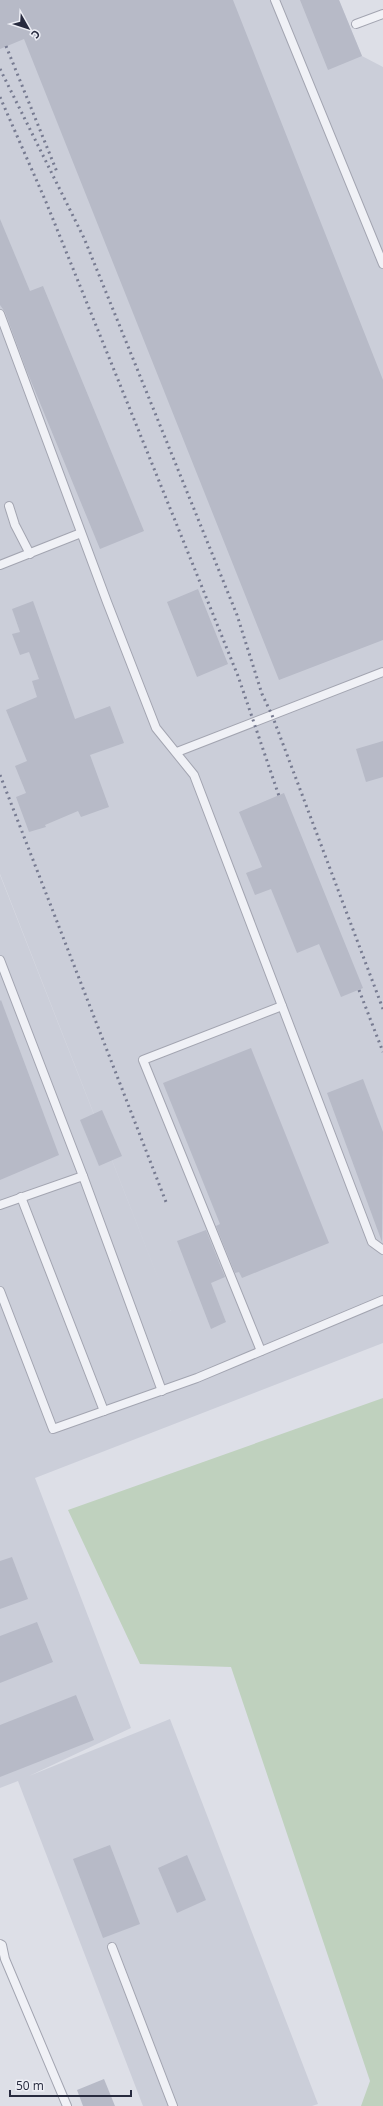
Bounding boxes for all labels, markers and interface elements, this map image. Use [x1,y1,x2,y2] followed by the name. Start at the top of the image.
[8,8,48,48] north arrow
[28,27,44,42] text: С
[10,2072,131,2098] scale bar
[16,2077,44,2094] text: 50 m

